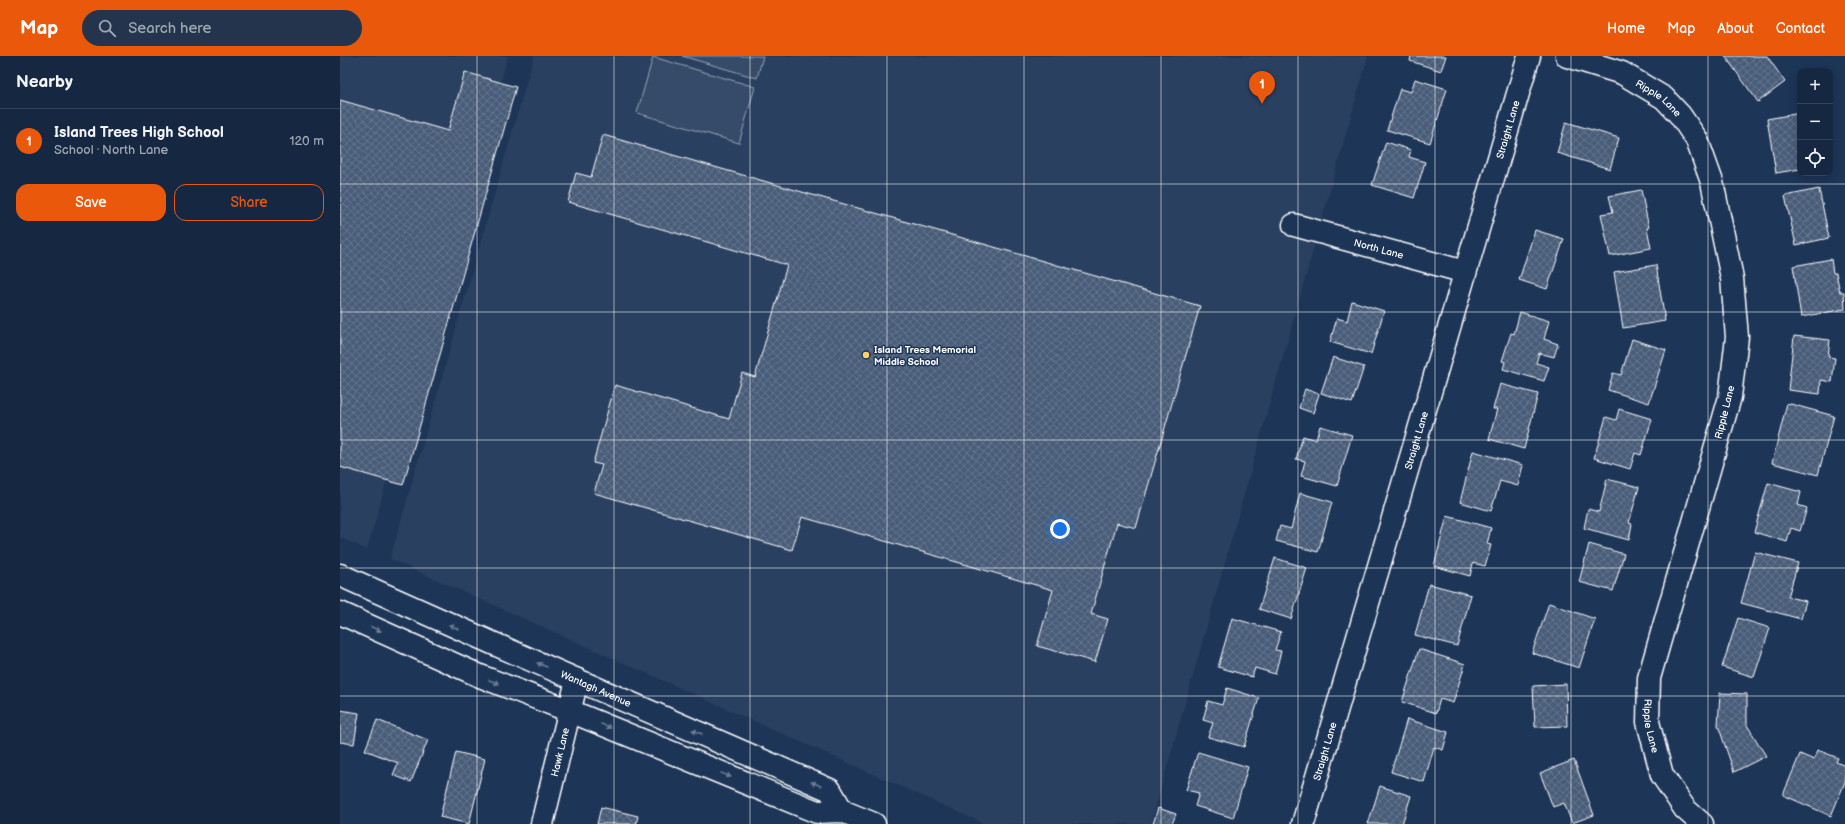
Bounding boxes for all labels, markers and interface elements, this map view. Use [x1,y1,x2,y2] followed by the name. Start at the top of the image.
[82,10,362,46] search box
[20,17,58,40] text: Map
[96,17,118,39] icon: search
[128,19,211,38] text: Search here
[1607,20,1645,37] text: Home
[1667,20,1695,37] text: Map
[1717,20,1754,37] text: About
[1776,20,1825,37] text: Contact
[1797,68,1833,176] map controls
[1797,68,1833,104] button: +
[1249,71,1275,104] pin: 1
[16,72,73,92] text: Nearby
[1633,77,1683,119] street label: Ripple Lane
[1494,99,1523,160] street label: Straight Lane
[1797,104,1833,140] button: −
[54,123,224,142] text: Island Trees High School
[26,133,32,149] text: 1
[289,133,324,149] text: 120 m
[1797,140,1833,176] button: locate
[54,142,168,158] text: School · North Lane
[16,184,166,221] button: Save
[174,184,324,221] button: Share
[1352,237,1405,262] street label: North Lane
[874,344,976,368] place label: Island Trees Memorial Middle School
[861,350,871,360] marker: Island Trees Memorial Middle School
[1713,384,1737,440] street label: Ripple Lane
[1403,410,1431,471] street label: Straight Lane
[1050,519,1070,539] your location
[448,623,460,629] one-way arrow
[370,626,381,632] one-way arrow
[535,661,547,667] one-way arrow
[558,668,633,710] street label: Wantagh Avenue
[489,679,500,685] one-way arrow
[1641,699,1661,754] street label: Ripple Lane
[1311,721,1340,782] street label: Straight Lane
[600,723,612,729] one-way arrow
[549,727,572,778] street label: Hawk Lane
[692,729,703,735] one-way arrow
[721,772,732,778] one-way arrow
[810,780,822,786] one-way arrow

